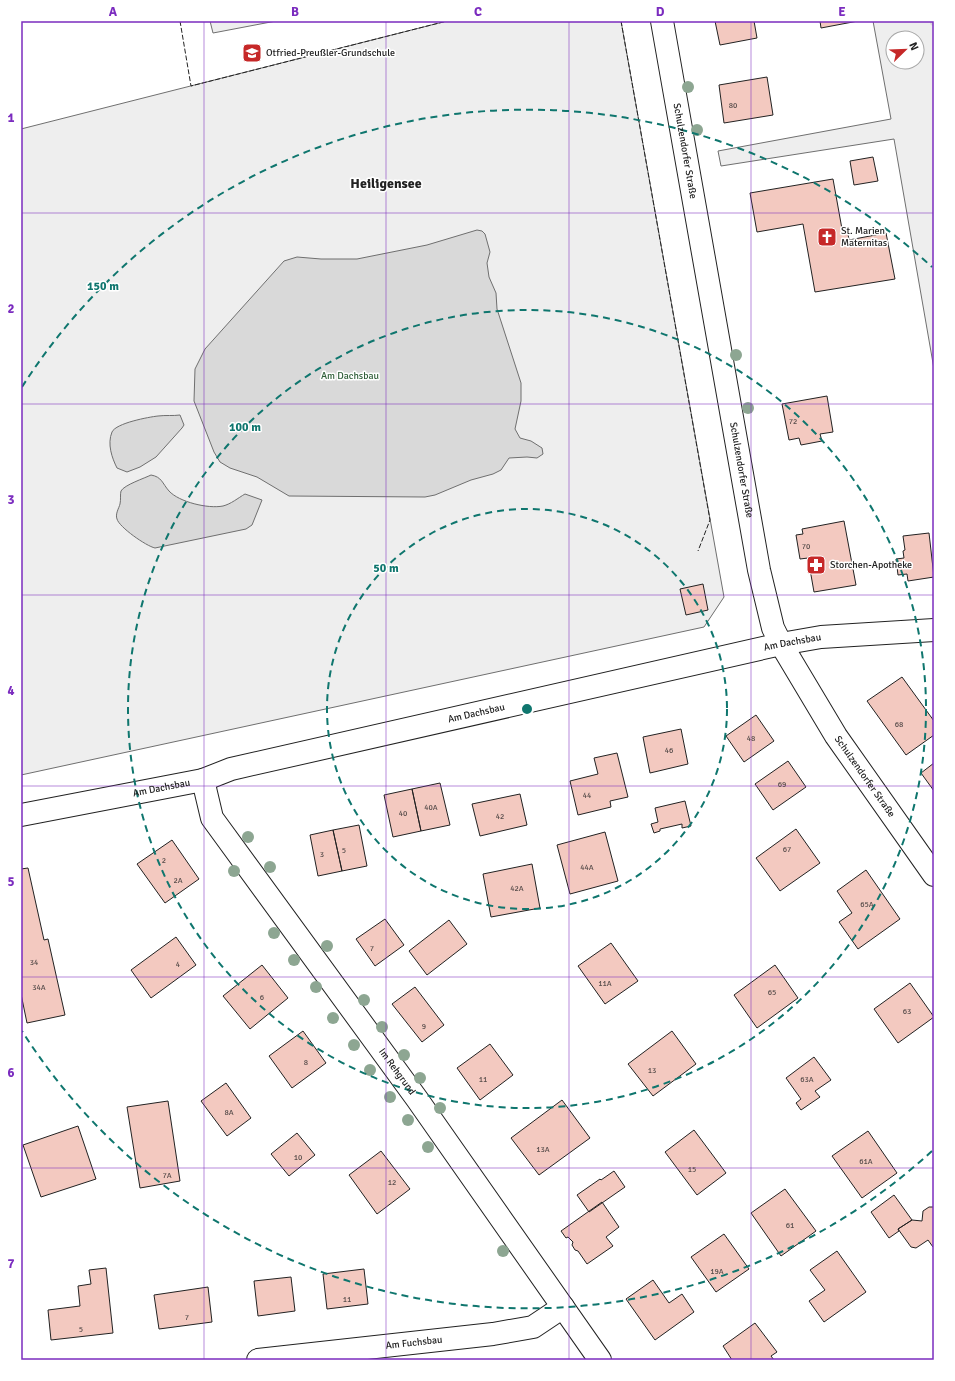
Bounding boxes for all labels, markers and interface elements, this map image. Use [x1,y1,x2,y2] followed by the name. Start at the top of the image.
[109,4,118,20] text: A
[291,4,299,20] text: B
[474,4,482,20] text: C
[656,4,665,20] text: D
[838,4,846,20] text: E
[885,30,925,70] north arrow
[906,40,921,52] text: N
[241,42,263,64] school or university icon: Otfried-Preußler-Grundschule
[266,47,395,59] place label: Otfried-Preußler-Grundschule
[729,100,737,110] house number: 80
[671,102,699,200] street label: Schulzendorfer Straße
[7,110,15,126] text: 1
[350,175,422,192] district label: Heiligensee
[841,225,888,249] place label: St. Marien Maternitas
[816,226,838,248] church icon: St. Marien Maternitas
[87,279,119,294] text: 150 m
[7,301,15,317] text: 2
[321,370,379,382] park label: Am Dachsbau
[789,416,797,426] house number: 72
[229,420,261,435] text: 100 m
[727,421,756,519] street label: Schulzendorfer Straße
[7,492,15,508] text: 3
[802,541,810,551] house number: 70
[805,554,827,576] pharmacy icon: Storchen-Apotheke
[830,559,912,571] place label: Storchen-Apotheke
[373,561,399,576] text: 50 m
[763,631,822,654] street label: Am Dachsbau
[7,683,15,699] text: 4
[447,701,506,726] street label: Am Dachsbau
[520,702,534,716] centre of rings
[895,719,903,729] house number: 68
[747,733,755,743] house number: 48
[832,734,897,820] street label: Schulzendorfer Straße
[665,745,673,755] house number: 46
[132,777,191,799] street label: Am Dachsbau
[778,779,786,789] house number: 69
[583,790,592,800] house number: 44
[424,802,438,812] house number: 40A
[399,808,407,818] house number: 40
[496,811,504,821] house number: 42
[783,844,791,854] house number: 67
[342,845,346,855] house number: 5
[320,849,324,859] house number: 3
[162,855,166,865] house number: 2
[580,862,594,872] house number: 44A
[7,874,15,890] text: 5
[173,875,183,885] house number: 2A
[510,883,524,893] house number: 42A
[860,899,874,909] house number: 65A
[370,943,374,953] house number: 7
[30,957,39,967] house number: 34
[176,959,181,969] house number: 4
[598,978,612,988] house number: 11A
[32,982,46,992] house number: 34A
[768,987,776,997] house number: 65
[260,992,264,1002] house number: 6
[903,1006,911,1016] house number: 63
[422,1021,426,1031] house number: 9
[376,1046,418,1097] street label: Im Rehgrund
[304,1057,308,1067] house number: 8
[7,1065,15,1081] text: 6
[648,1065,656,1075] house number: 13
[479,1074,487,1084] house number: 11
[800,1074,814,1084] house number: 63A
[224,1107,234,1117] house number: 8A
[536,1144,550,1154] house number: 13A
[294,1152,302,1162] house number: 10
[859,1156,873,1166] house number: 61A
[688,1164,696,1174] house number: 15
[162,1170,172,1180] house number: 7A
[388,1177,396,1187] house number: 12
[786,1220,794,1230] house number: 61
[7,1256,15,1272] text: 7
[710,1266,724,1276] house number: 19A
[343,1294,351,1304] house number: 11
[185,1312,189,1322] house number: 7
[79,1324,83,1334] house number: 5
[385,1334,443,1352] street label: Am Fuchsbau

